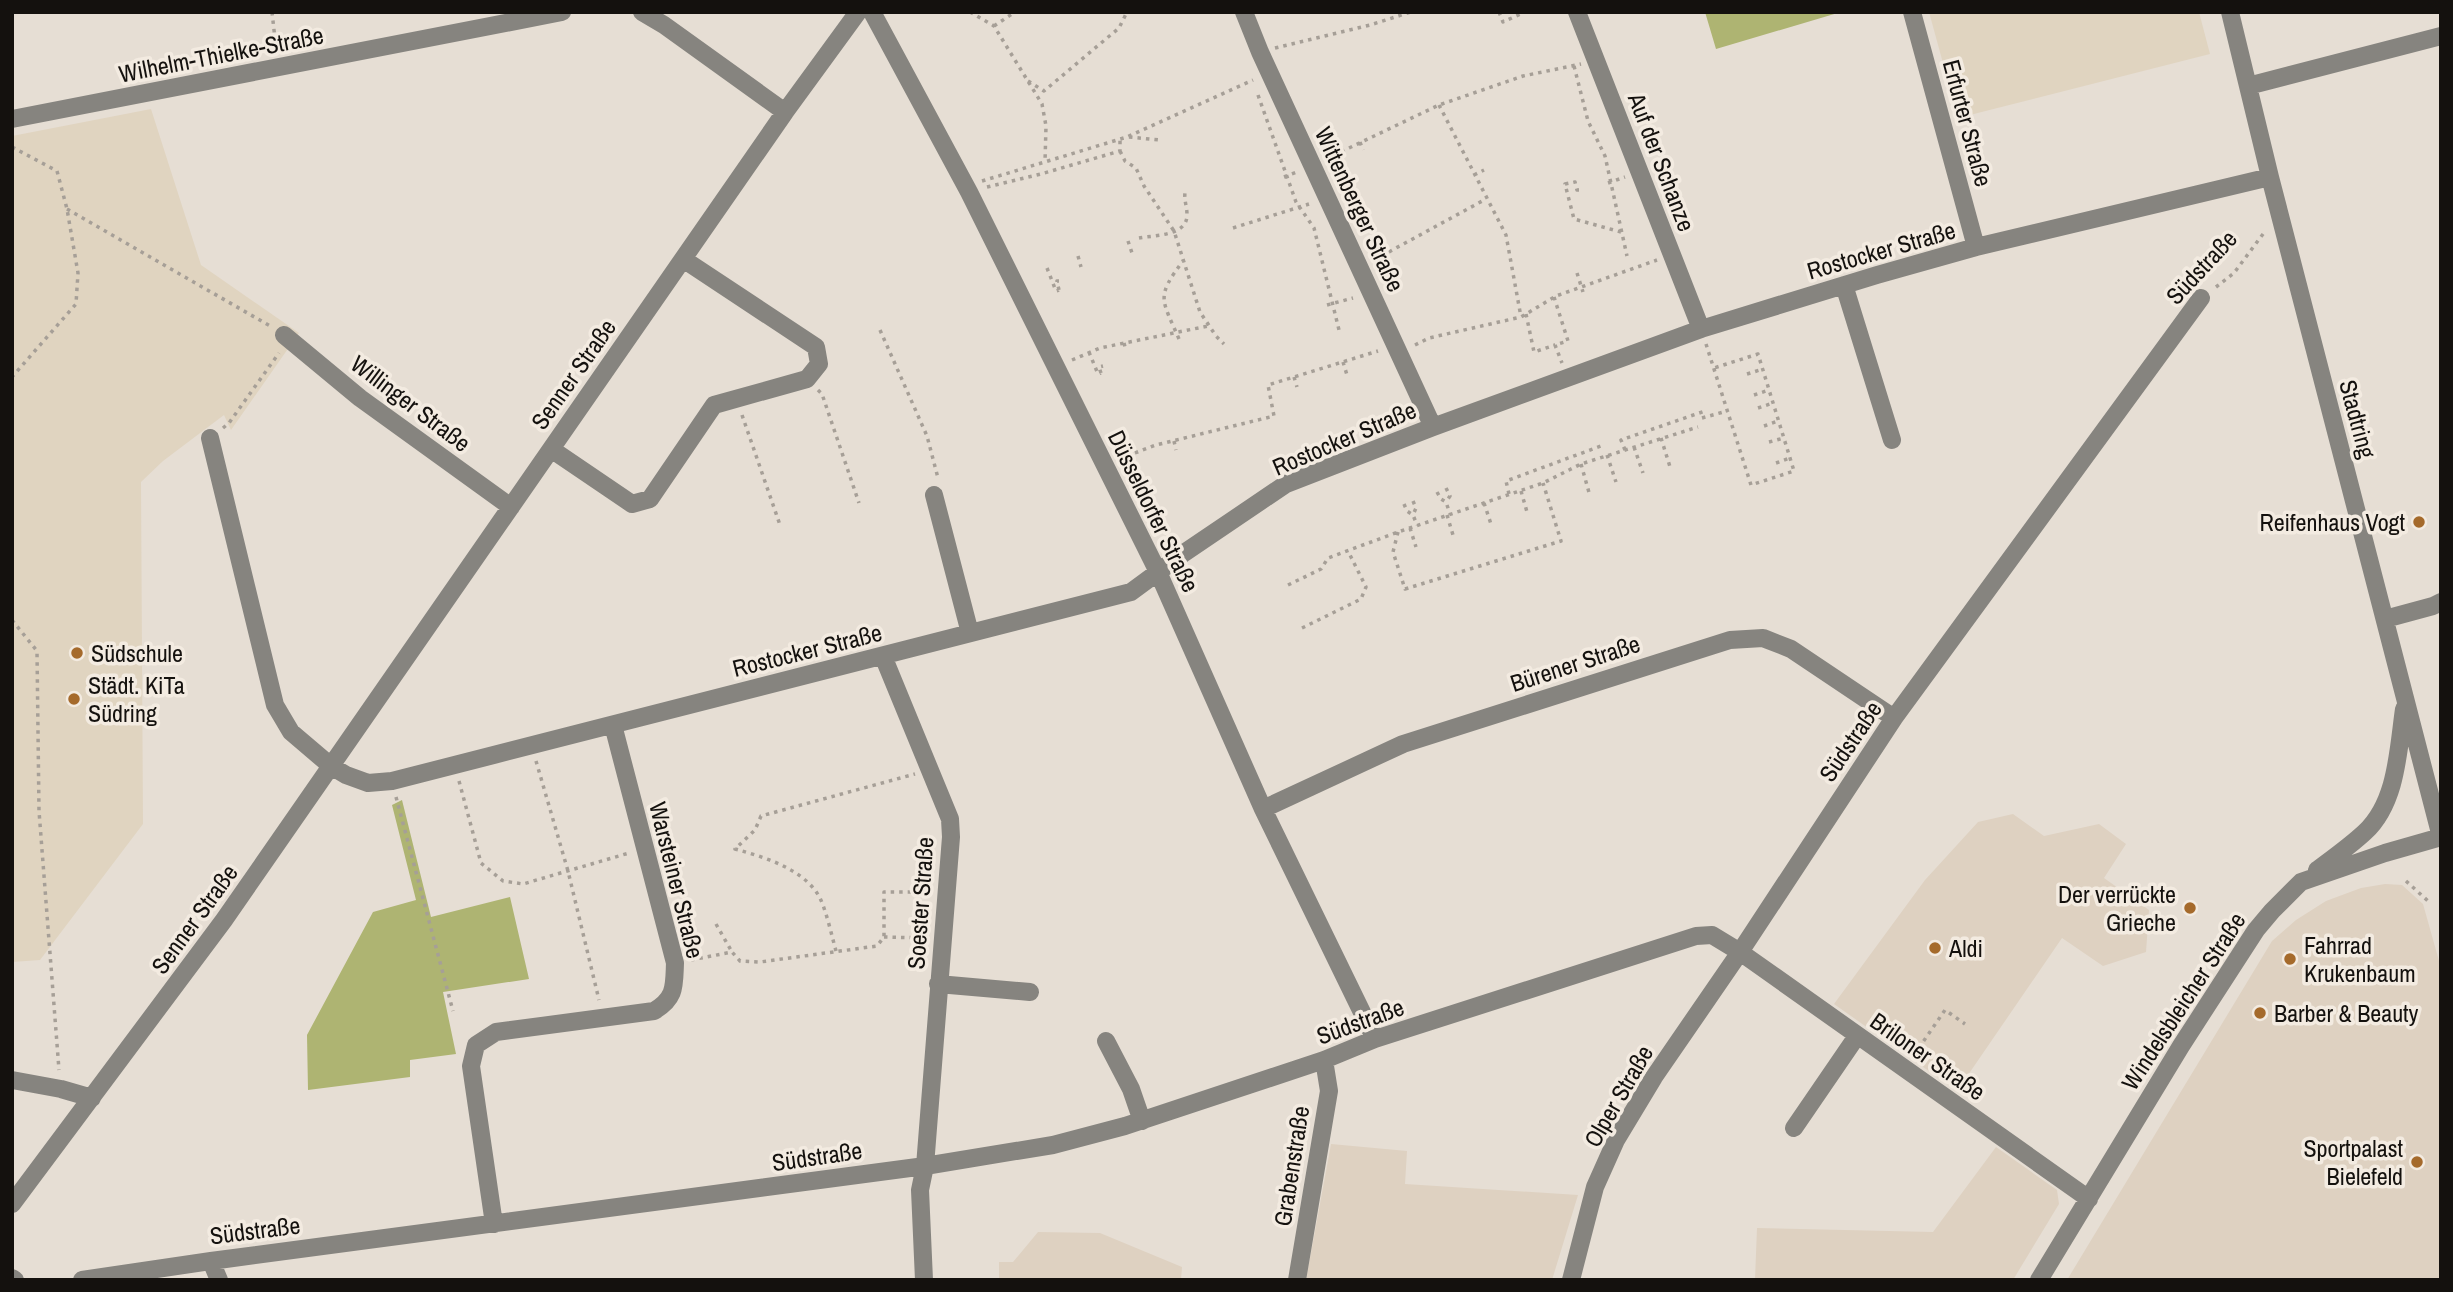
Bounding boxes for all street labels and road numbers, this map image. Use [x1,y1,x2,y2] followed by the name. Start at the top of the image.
[116,18,326,90] street label: Wilhelm-Thielke-Straße
[1936,56,2000,190] street label: Erfurter Straße
[1621,87,1703,236] street label: Auf der Schanze
[1308,121,1412,297] street label: Wittenberger Straße
[1803,214,1959,286] street label: Rostocker Straße
[2158,223,2244,311] street label: Südstraße
[523,312,623,436] street label: Senner Straße
[345,347,477,459] street label: Willinger Straße
[2332,376,2384,462] street label: Stadtring
[1267,393,1421,483] street label: Rostocker Straße
[1101,425,1207,597] street label: Düsseldorfer Straße
[729,616,885,684] street label: Rostocker Straße
[1506,627,1644,699] street label: Bürener Straße
[1811,694,1889,788] street label: Südstraße
[642,798,712,962] street label: Warsteiner Straße
[899,836,941,970] street label: Soester Straße
[143,858,245,980] street label: Senner Straße
[2114,906,2252,1096] street label: Windelsbleicher Straße
[1312,990,1408,1052] street label: Südstraße
[1864,1005,1992,1107] street label: Briloner Straße
[1576,1039,1660,1153] street label: Olper Straße
[1266,1104,1316,1228] street label: Grabenstraße
[770,1134,864,1178] street label: Südstraße
[208,1209,302,1251] street label: Südstraße

